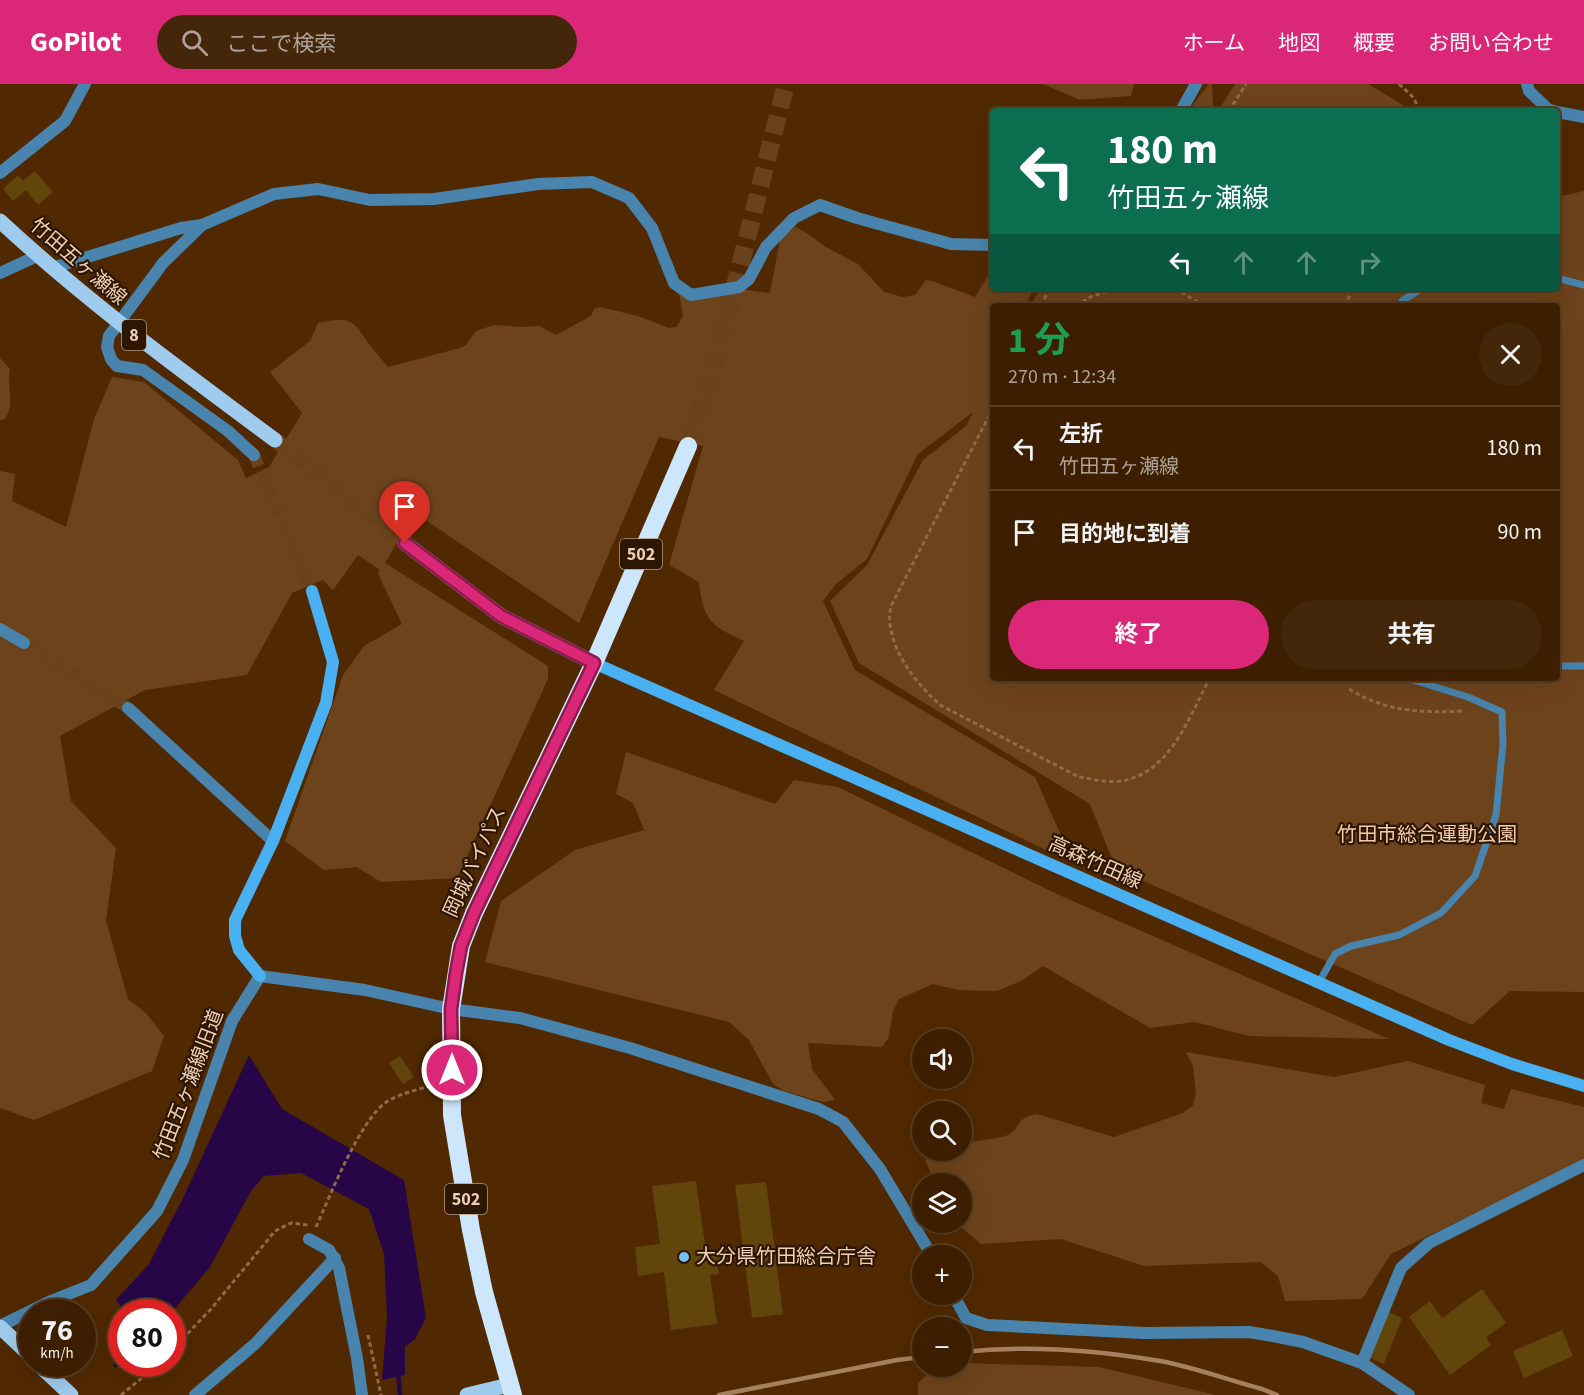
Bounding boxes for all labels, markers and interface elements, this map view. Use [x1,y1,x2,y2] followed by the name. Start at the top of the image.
[157,15,577,69] search box
[30,22,121,62] text: GoPilot
[178,26,211,59] icon: search
[226,28,336,60] text: ここで検索
[1183,28,1245,58] text: ホーム
[1278,28,1320,58] text: 地図
[1353,28,1395,58] text: 概要
[1428,28,1554,58] text: お問い合わせ
[1107,120,1218,180] text: 180 m
[1008,132,1086,210] icon: left
[1107,179,1269,218] text: 竹田五ヶ瀬線
[24,212,132,312] street label: 竹田五ヶ瀬線
[1164,246,1197,279] icon: left
[1227,246,1260,279] icon: ahead
[1290,246,1323,279] icon: ahead
[1353,246,1386,279] icon: right
[1008,315,1070,366] text: 1 分
[122,320,146,350] road number: 8
[1479,323,1542,386] button: close
[1008,363,1116,391] text: 270 m · 12:34
[1059,418,1103,450] text: 左折
[1008,432,1041,465] icon: left
[1487,432,1542,464] text: 180 m
[1059,453,1179,481] text: 竹田五ヶ瀬線
[379,481,430,543] pin
[388,490,421,523] icon: arrive
[1008,516,1041,549] icon: arrive
[1497,516,1542,548] text: 90 m
[1059,518,1191,550] text: 目的地に到着
[620,539,662,569] road number: 502
[1008,600,1269,669] button: 終了
[1281,600,1542,669] button: 共有
[437,802,513,922] street label: 岡城バイパス
[1337,821,1517,849] park label: 竹田市総合運動公園
[1044,830,1146,896] street label: 高森竹田線
[147,1005,231,1165] street label: 竹田五ヶ瀬線旧道
[912,1029,972,1377] map controls
[912,1029,972,1089] button: sound
[420,1038,484,1102] position arrow
[912,1101,972,1161] button: search
[912,1173,972,1233] button: layers
[445,1184,487,1214] road number: 502
[696,1243,876,1271] place label: 大分県竹田総合庁舎
[912,1245,972,1305] button: +
[677,1250,691,1264] marker: 大分県竹田総合庁舎
[108,1299,186,1377] speed limit sign: 80
[41,1309,73,1352] text: 76
[912,1317,972,1377] button: −
[40,1343,74,1364] text: km/h

